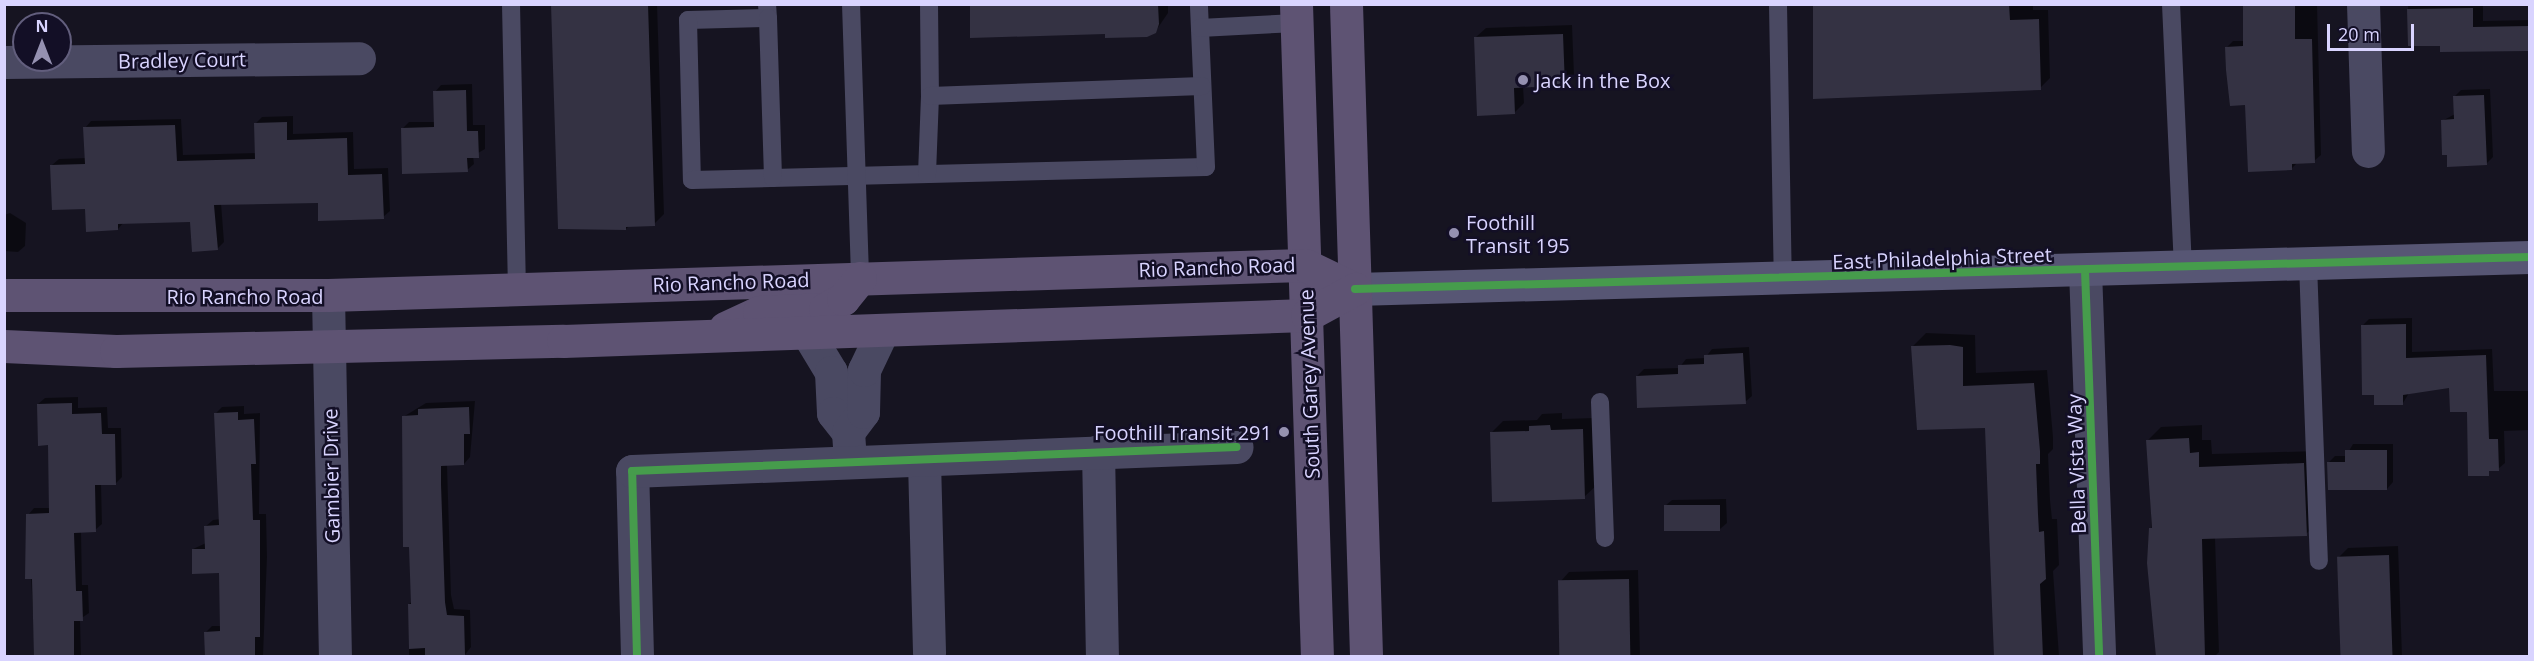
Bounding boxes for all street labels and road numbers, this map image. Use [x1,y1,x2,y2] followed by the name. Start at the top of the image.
[118,47,246,73] street label: Bradley Court
[1832,242,2052,274] street label: East Philadelphia Street
[1138,252,1296,282] street label: Rio Rancho Road
[652,267,810,297] street label: Rio Rancho Road
[166,284,324,308] street label: Rio Rancho Road
[1294,289,1324,479] street label: South Garey Avenue
[2062,394,2090,534] street label: Bella Vista Way
[318,408,344,544] street label: Gambier Drive

